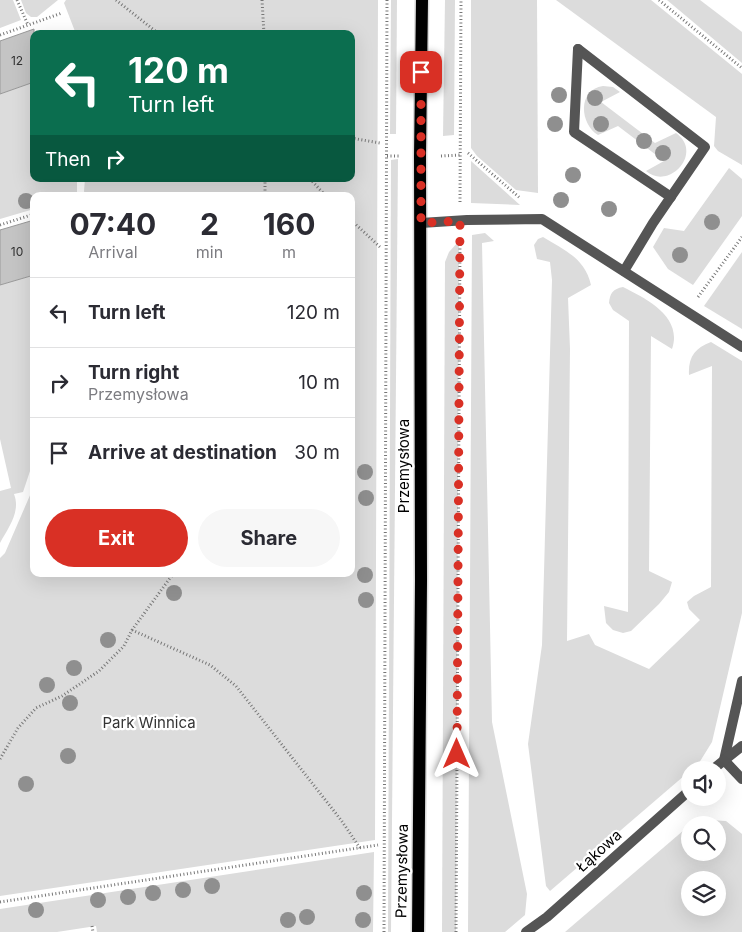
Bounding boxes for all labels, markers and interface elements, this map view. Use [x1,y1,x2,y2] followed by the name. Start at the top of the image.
[128,49,229,91] text: 120 m
[45,50,110,115] icon: left
[400,51,442,93] pin
[11,53,23,68] house number: 12
[407,58,435,86] icon: arrive
[128,91,214,117] text: Turn left
[101,145,129,173] icon: right
[45,148,91,171] text: Then
[70,206,156,242] text: 07:40
[200,206,219,242] text: 2
[263,206,315,242] text: 160
[88,242,138,262] text: Arrival
[196,242,223,262] text: min
[282,242,296,262] text: m
[11,244,23,259] house number: 10
[45,299,73,327] icon: left
[88,301,166,324] text: Turn left
[287,301,340,324] text: 120 m
[88,361,179,384] text: Turn right
[45,369,73,397] icon: right
[298,371,340,394] text: 10 m
[88,384,189,404] text: Przemysłowa
[394,419,413,513] street label: Przemysłowa
[45,439,73,467] icon: arrive
[88,441,277,464] text: Arrive at destination
[294,441,340,464] text: 30 m
[45,509,188,567] button: Exit
[198,509,340,567] button: Share
[102,713,196,732] park label: Park Winnica
[430,727,482,779] position arrow
[681,761,726,916] map controls
[681,761,726,806] button: sound
[681,816,726,861] button: search
[391,824,412,918] street label: Przemysłowa
[572,825,625,876] street label: Łąkowa
[681,871,726,916] button: layers

